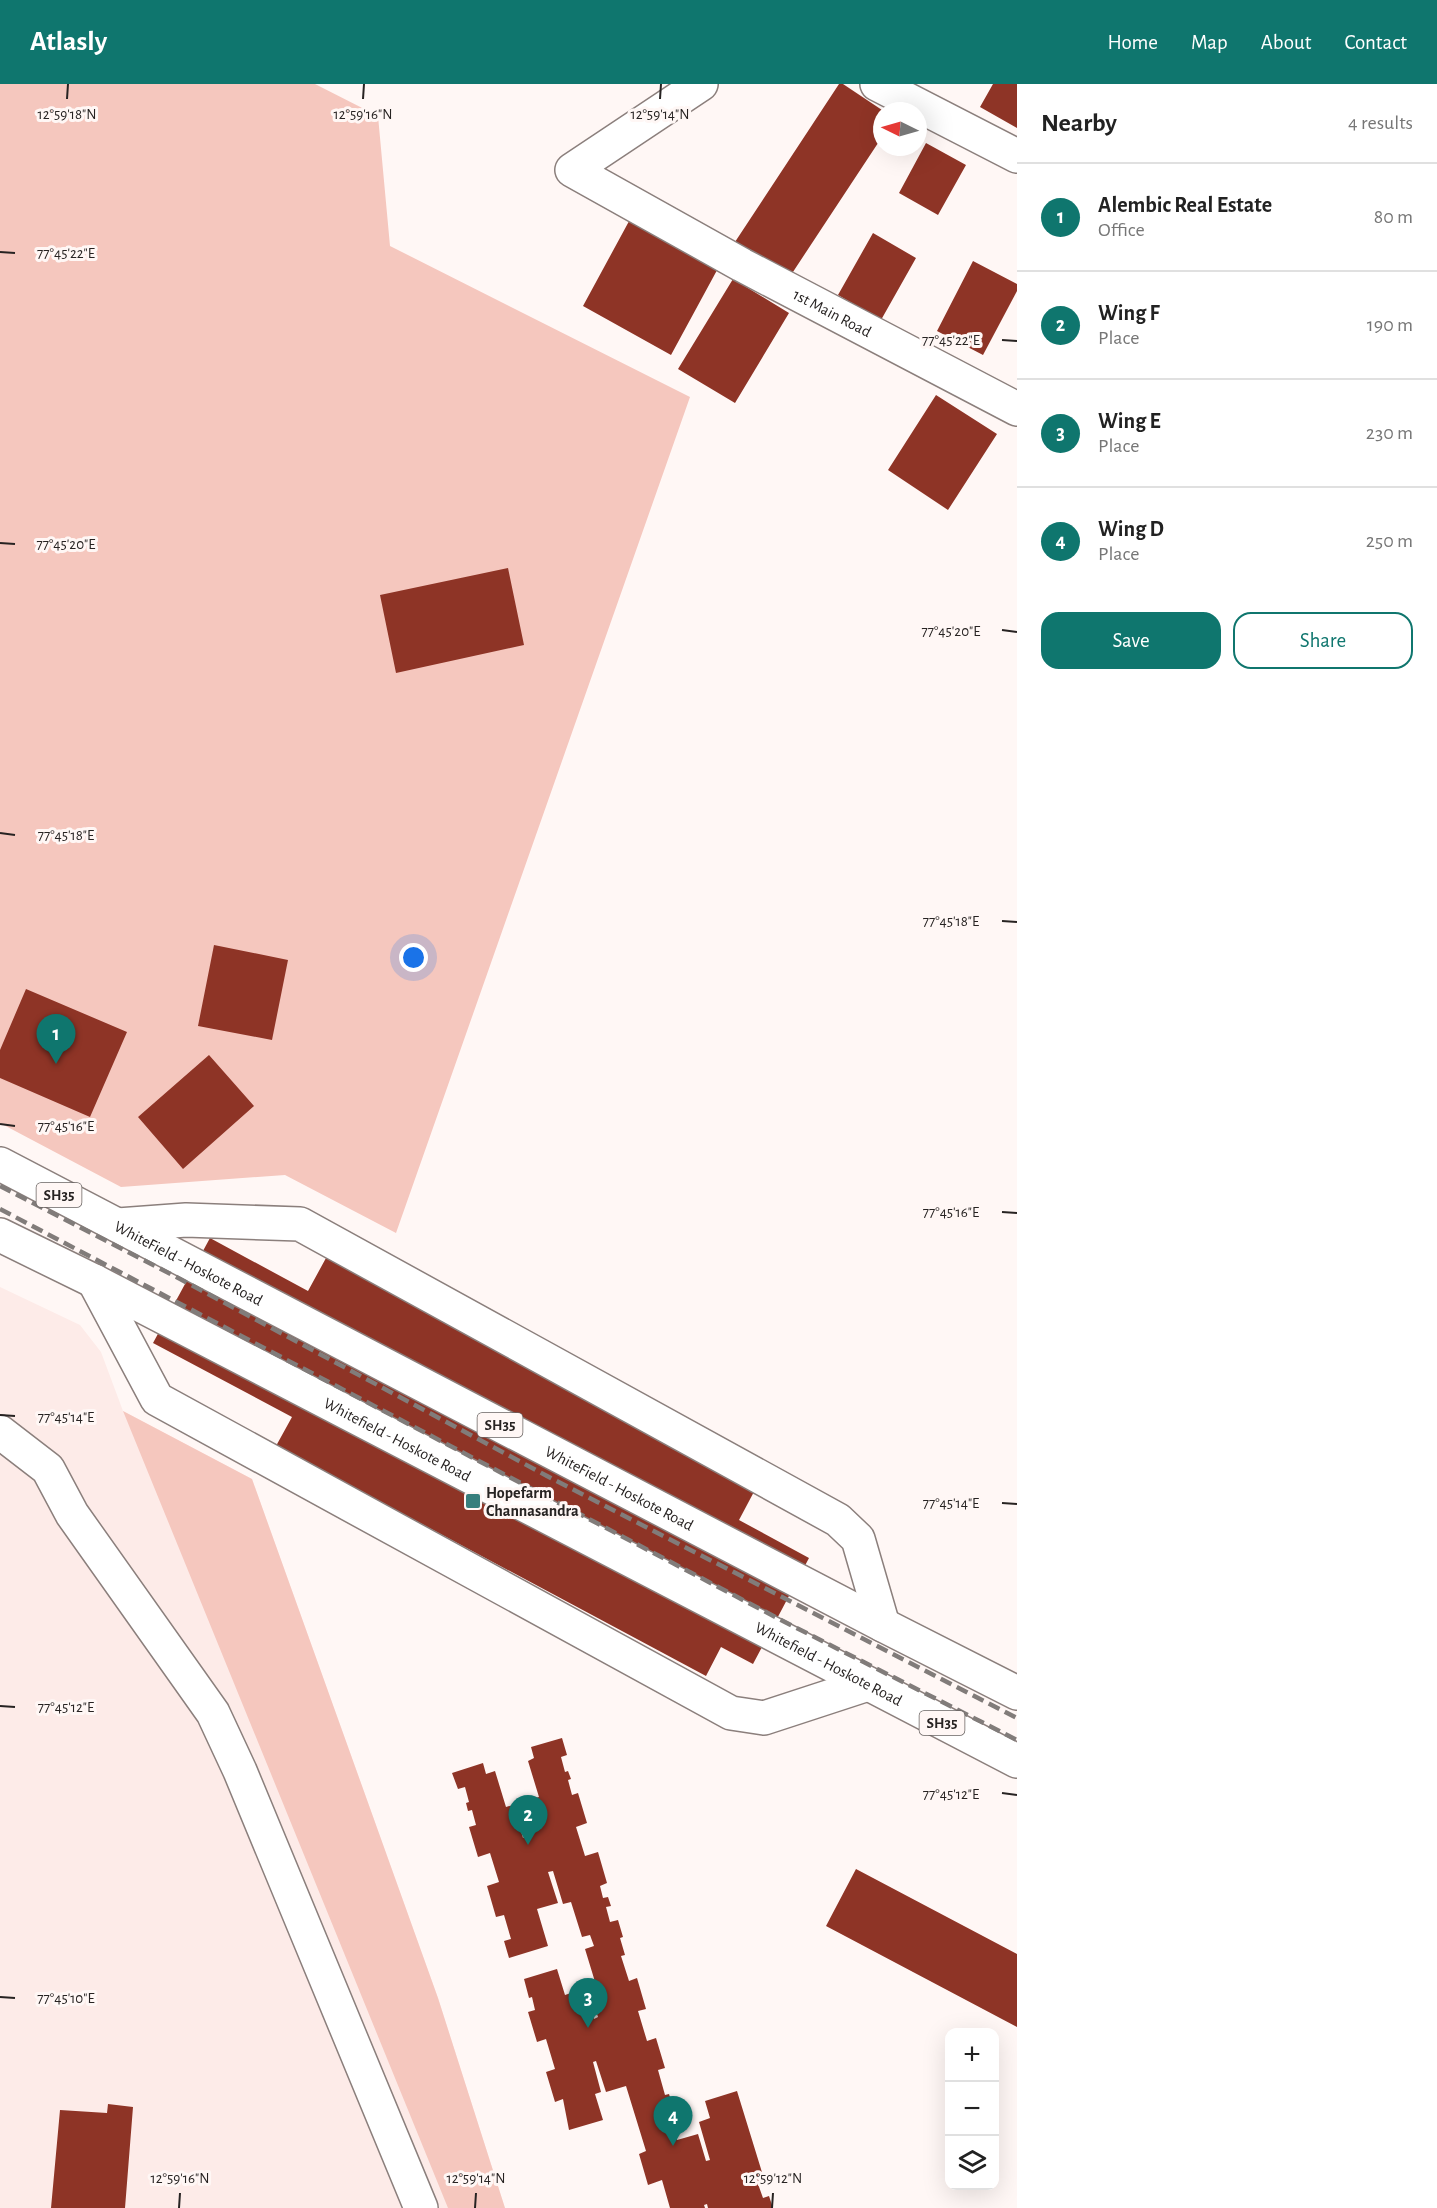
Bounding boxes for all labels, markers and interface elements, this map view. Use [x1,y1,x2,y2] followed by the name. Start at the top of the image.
[30,28,107,56] text: Atlasly
[1107,32,1158,53] text: Home
[1191,32,1228,53] text: Map
[1261,32,1311,53] text: About
[1344,32,1407,53] text: Contact
[873,102,927,156] north arrow
[38,107,96,122] text: 12°59'18"N
[334,107,392,122] text: 12°59'16"N
[630,107,690,122] text: 12°59'14"N
[1041,110,1117,136] text: Nearby
[1348,113,1413,133] text: 4 results
[1098,194,1272,216] text: Alembic Real Estate
[1057,207,1064,227] text: 1
[1374,207,1413,227] text: 80 m
[1098,220,1145,240] text: Office
[37,246,95,261] text: 77°45'22"E
[790,286,874,340] street label: 1st Main Road
[1098,302,1160,324] text: Wing F
[1056,315,1065,335] text: 2
[1367,315,1413,335] text: 190 m
[1098,328,1139,348] text: Place
[922,333,980,348] text: 77°45'22"E
[1098,410,1161,432] text: Wing E
[1056,423,1065,443] text: 3
[1366,423,1413,443] text: 230 m
[1098,436,1139,456] text: Place
[1098,518,1164,540] text: Wing D
[1055,531,1066,551] text: 4
[1366,531,1413,551] text: 250 m
[36,537,96,552] text: 77°45'20"E
[1098,544,1139,564] text: Place
[1041,612,1221,669] button: Save
[1233,612,1413,669] button: Share
[921,624,981,639] text: 77°45'20"E
[38,828,94,843] text: 77°45'18"E
[923,914,979,929] text: 77°45'18"E
[399,943,428,972] your location
[36,1014,76,1064] pin: 1
[38,1119,94,1134] text: 77°45'16"E
[36,1183,82,1207] road number: SH35
[923,1205,979,1220] text: 77°45'16"E
[112,1218,265,1309] street label: WhiteField - Hoskote Road
[321,1395,473,1485] street label: Whitefield - Hoskote Road
[38,1410,94,1425] text: 77°45'14"E
[478,1413,522,1437] road number: SH35
[542,1443,696,1534] street label: WhiteField - Hoskote Road
[486,1485,579,1519] place label: Hopefarm Channasandra
[464,1492,482,1510] marker: Hopefarm Channasandra
[923,1496,979,1511] text: 77°45'14"E
[752,1619,905,1709] street label: Whitefield - Hoskote Road
[38,1700,94,1715] text: 77°45'12"E
[920,1711,964,1735] road number: SH35
[923,1787,979,1802] text: 77°45'12"E
[508,1796,548,1845] pin: 2
[568,1978,608,2028] pin: 3
[37,1991,95,2006] text: 77°45'10"E
[945,2028,999,2190] map controls
[945,2028,999,2082] button: +
[945,2082,999,2136] button: −
[654,2096,692,2146] pin: 4
[945,2136,999,2190] button: layers
[151,2171,209,2186] text: 12°59'16"N
[446,2171,506,2186] text: 12°59'14"N
[744,2171,802,2186] text: 12°59'12"N

